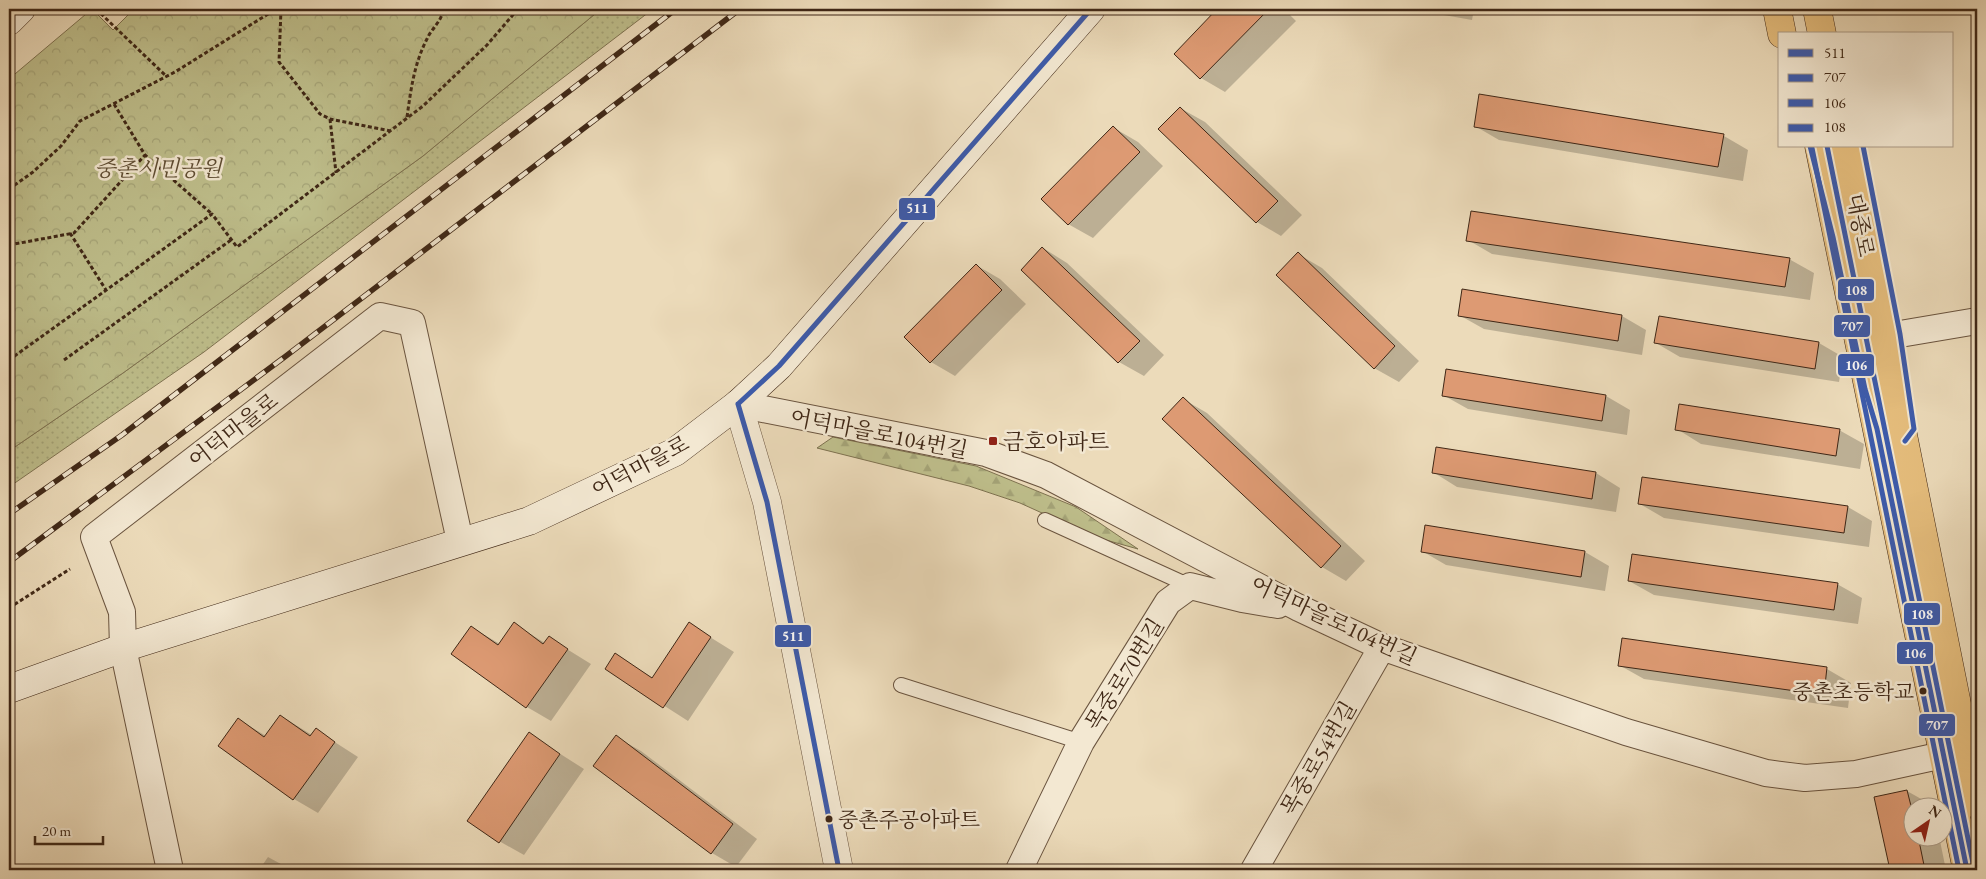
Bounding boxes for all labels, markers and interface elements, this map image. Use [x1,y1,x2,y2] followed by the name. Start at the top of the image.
[1778,32,1954,148] legend
[1824,43,1846,62] text: 511
[1824,67,1846,86] text: 707
[1824,93,1846,112] text: 106
[1824,117,1846,136] text: 108
[94,154,224,183] park label: 중촌시민공원
[1840,191,1881,259] street label: 대종로
[898,197,936,221] line badge: 511
[906,199,928,217] text: 511
[1837,278,1875,302] line badge: 108
[1845,281,1867,299] text: 108
[1833,314,1871,338] line badge: 707
[1841,317,1864,335] text: 707
[1837,353,1875,377] line badge: 106
[1845,356,1868,374] text: 106
[183,386,284,475] street label: 어덕마을로
[788,402,970,465] street label: 어덕마을로104번길
[1003,427,1109,456] place label: 금호아파트
[587,429,694,504] street label: 어덕마을로
[987,435,999,447] marker: 금호아파트
[1246,569,1422,672] street label: 어덕마을로104번길
[1903,602,1941,626] line badge: 108
[1911,605,1933,623] text: 108
[1078,613,1170,736] street label: 목중로70번길
[774,624,812,648] line badge: 511
[782,627,804,645] text: 511
[1896,641,1934,665] line badge: 106
[1904,644,1927,662] text: 106
[1792,678,1914,705] place label: 중촌초등학교
[1918,686,1928,696] marker: 중촌초등학교
[1274,696,1363,821] street label: 목중로54번길
[1918,713,1956,737] line badge: 707
[1926,716,1949,734] text: 707
[1904,796,1954,846] north arrow
[1926,801,1946,822] text: N
[838,806,980,833] place label: 중촌주공아파트
[35,814,102,846] scale bar
[824,814,834,824] marker: 중촌주공아파트
[42,821,71,840] text: 20 m

